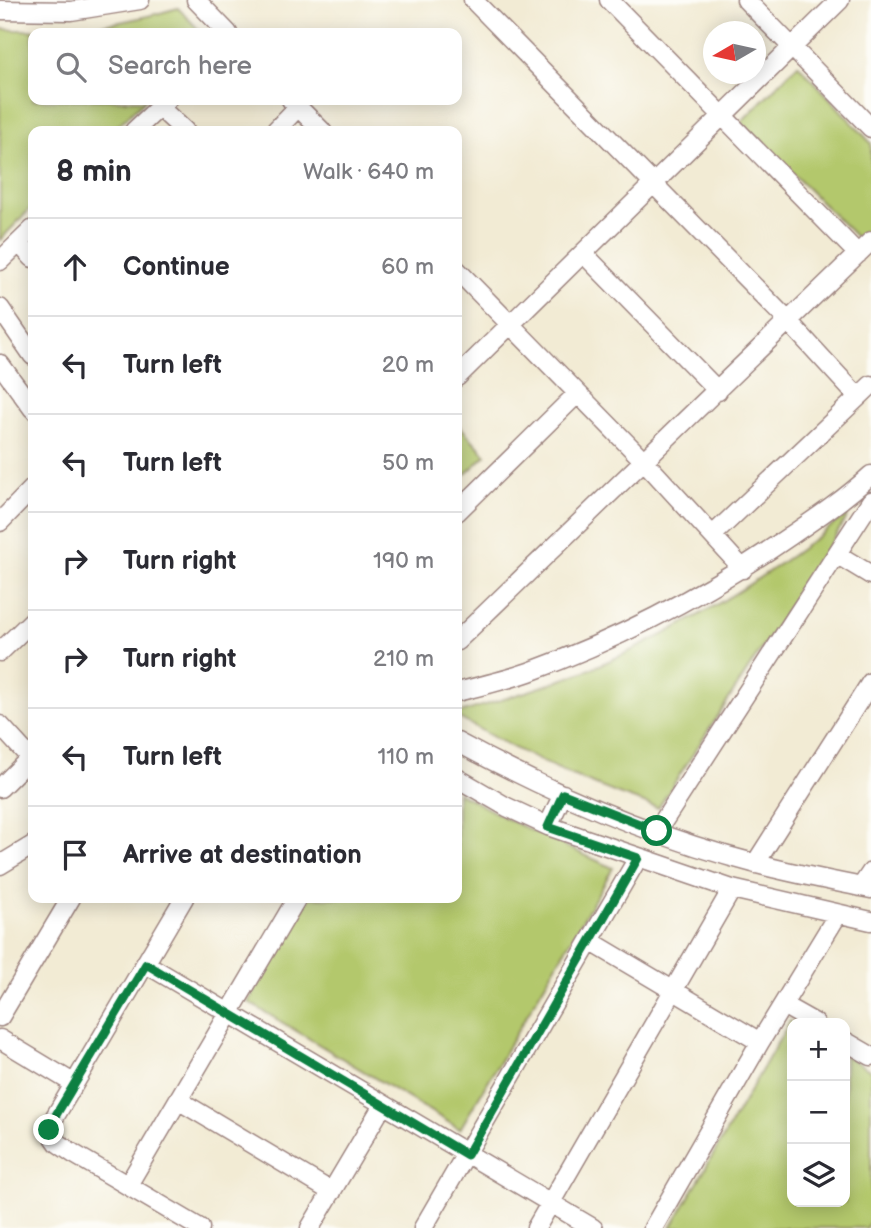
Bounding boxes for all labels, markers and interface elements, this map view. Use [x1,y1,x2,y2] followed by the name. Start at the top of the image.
[703,21,766,84] north arrow
[28,28,462,105] search box
[52,48,90,86] icon: search
[108,51,252,82] text: Search here
[56,154,132,190] text: 8 min
[303,158,434,186] text: Walk · 640 m
[56,248,94,286] icon: ahead
[123,252,230,283] text: Continue
[381,253,434,281] text: 60 m
[56,346,94,384] icon: left
[123,350,222,381] text: Turn left
[382,351,434,379] text: 20 m
[56,444,94,482] icon: left
[123,448,222,479] text: Turn left
[382,449,434,477] text: 50 m
[56,542,94,580] icon: right
[123,546,236,577] text: Turn right
[373,547,434,575] text: 190 m
[56,640,94,678] icon: right
[123,644,236,675] text: Turn right
[373,645,434,673] text: 210 m
[56,738,94,776] icon: left
[123,742,222,773] text: Turn left
[377,743,434,771] text: 110 m
[641,815,672,846] route start
[56,836,94,874] icon: arrive
[123,840,362,871] text: Arrive at destination
[787,1018,850,1207] map controls
[787,1018,850,1081] button: +
[787,1081,850,1144] button: −
[33,1114,64,1145] route end
[787,1144,850,1207] button: layers

